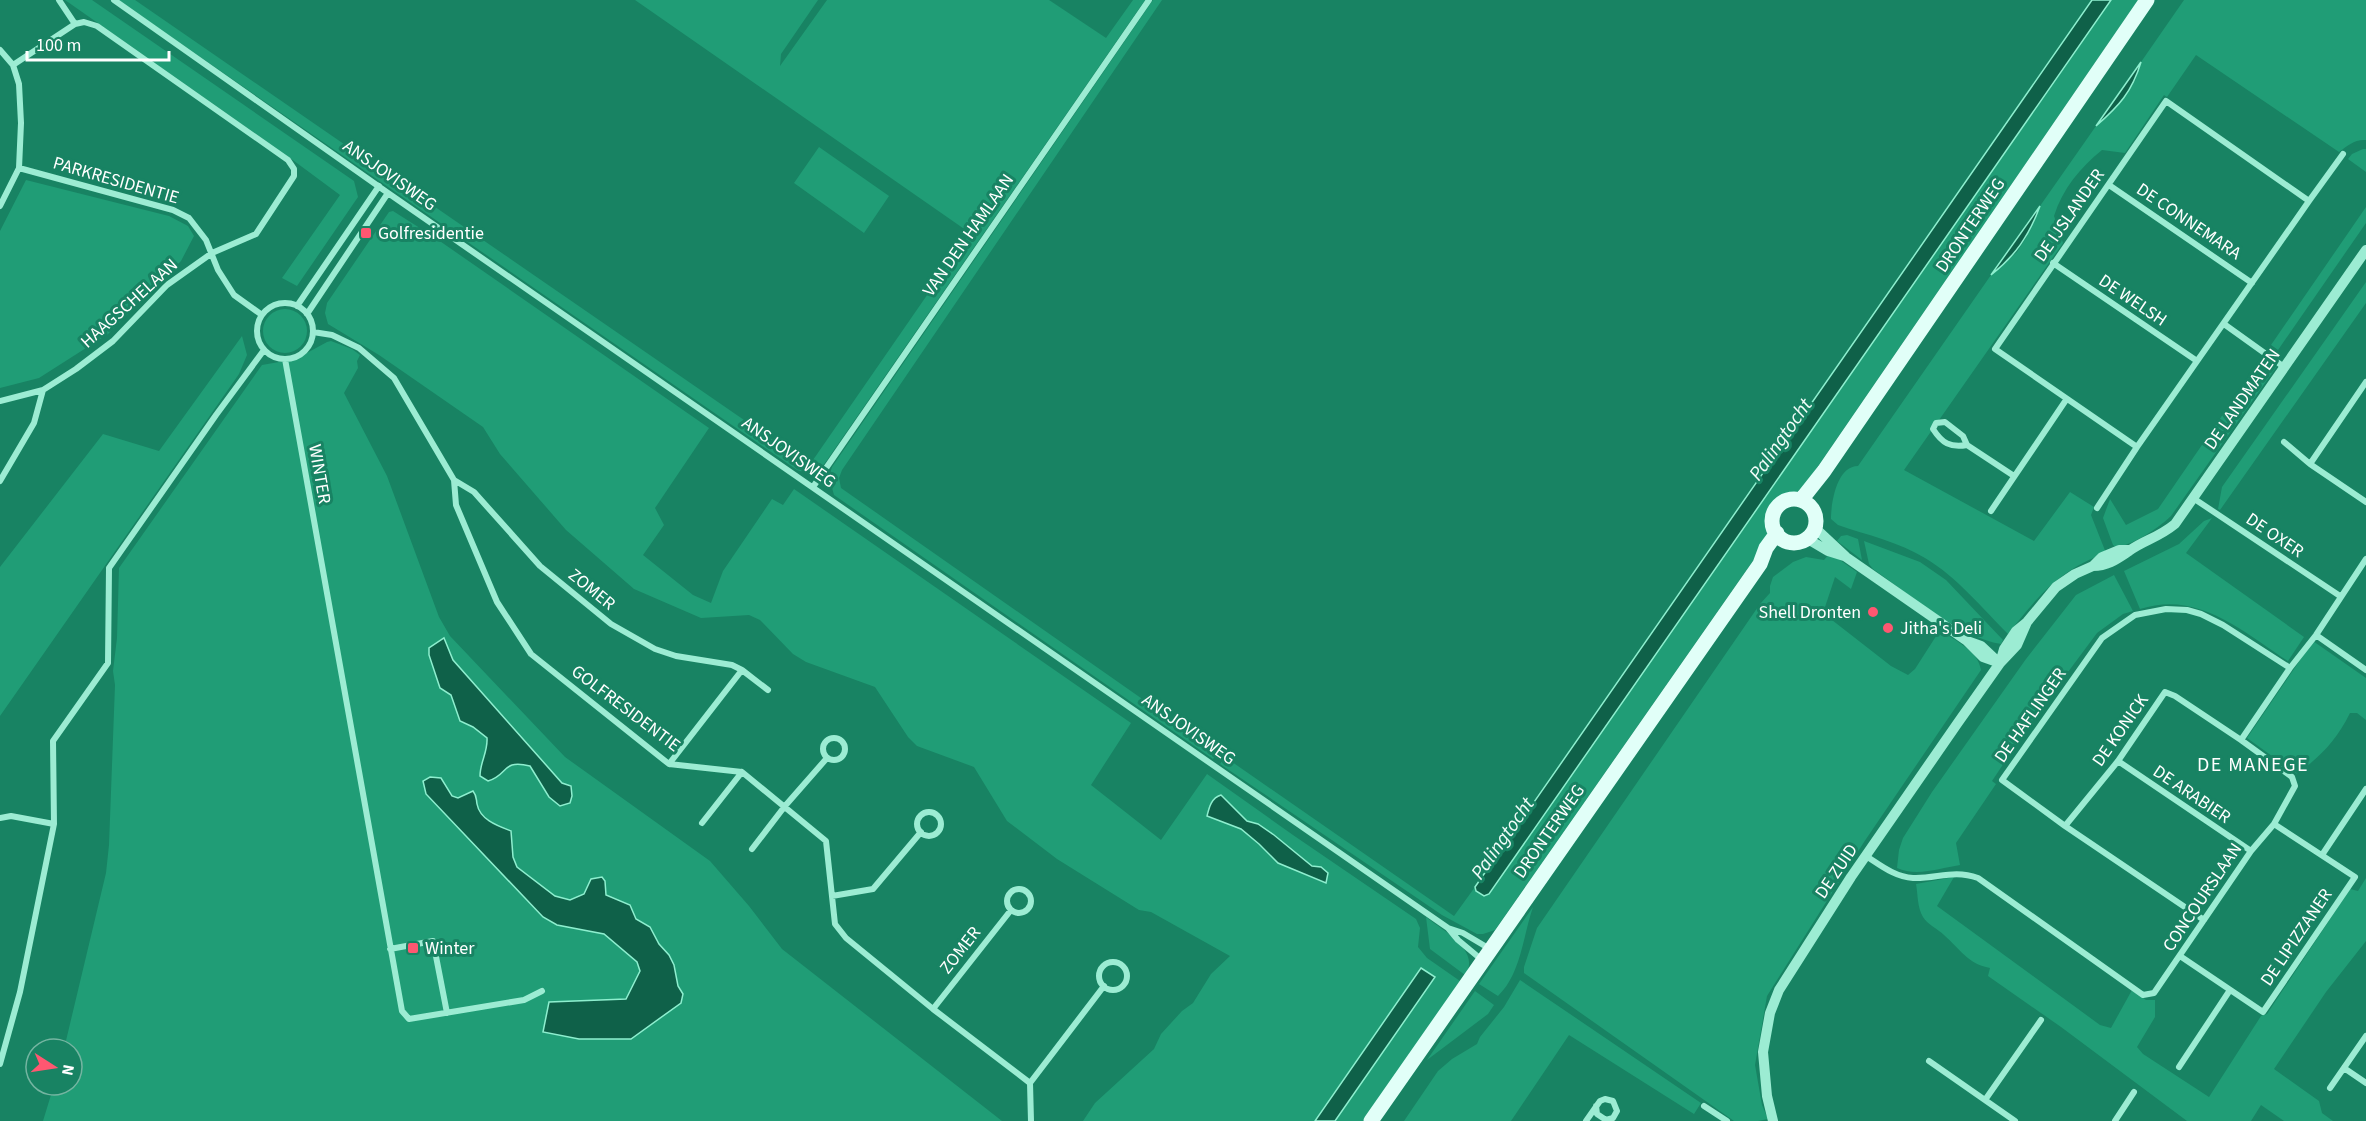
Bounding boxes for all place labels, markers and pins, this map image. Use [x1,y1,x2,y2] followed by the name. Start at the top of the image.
[378,221,484,246] place label: Golfresidentie
[359,226,373,240] marker: Golfresidentie
[1759,600,1861,625] place label: Shell Dronten
[1866,605,1880,619] marker: Shell Dronten
[1900,616,1982,641] place label: Jitha's Deli
[1881,621,1895,635] marker: Jitha's Deli
[425,936,475,961] place label: Winter
[406,941,420,955] marker: Winter

